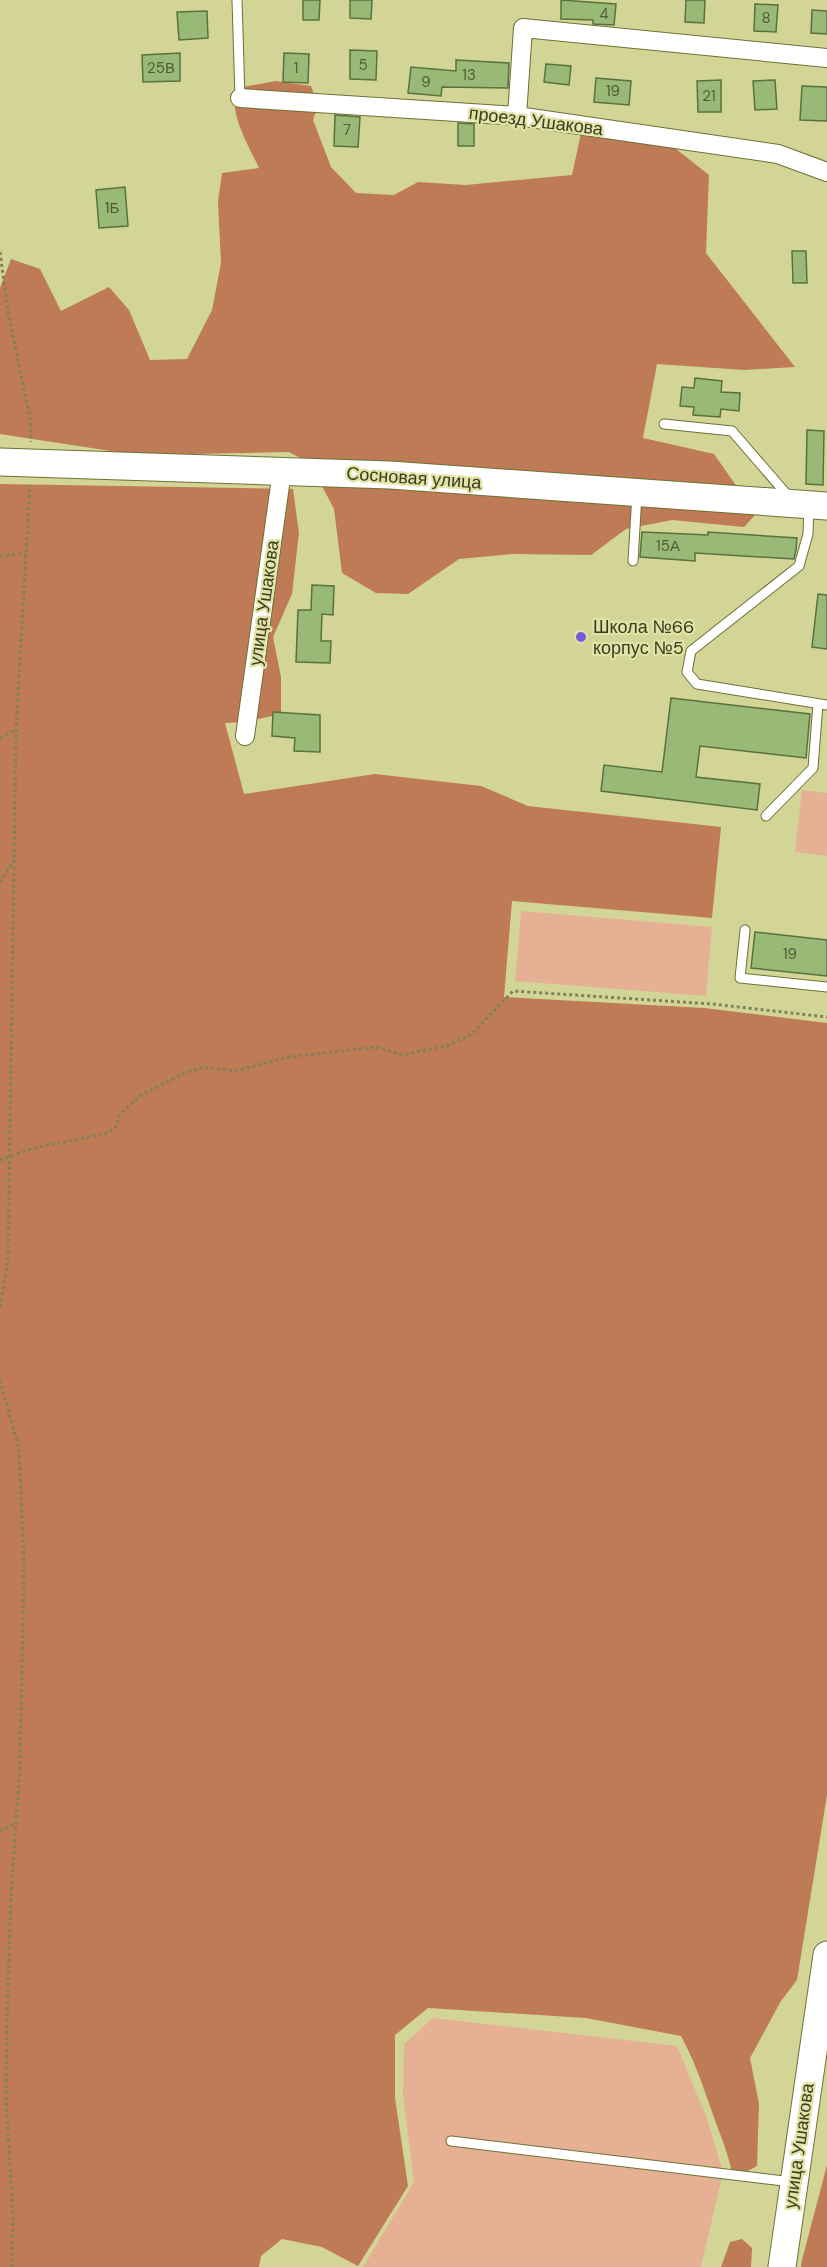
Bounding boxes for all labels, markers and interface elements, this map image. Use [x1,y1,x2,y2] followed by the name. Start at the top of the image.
[599,4,609,24] house number: 4
[761,8,771,28] house number: 8
[358,55,368,75] house number: 5
[147,58,175,78] house number: 25В
[294,58,298,78] house number: 1
[462,65,476,85] house number: 13
[421,72,431,92] house number: 9
[606,81,620,101] house number: 19
[702,86,716,106] house number: 21
[468,101,605,141] street label: проезд Ушакова
[343,120,351,140] house number: 7
[105,198,119,218] house number: 1Б
[346,461,483,495] street label: Сосновая улица
[656,536,680,556] house number: 15А
[243,538,285,667] street label: улица Ушакова
[593,615,694,660] place label: Школа №66 корпус №5
[574,630,588,644] marker: Школа №66 корпус №5
[783,944,797,964] house number: 19
[778,2081,820,2210] street label: улица Ушакова

